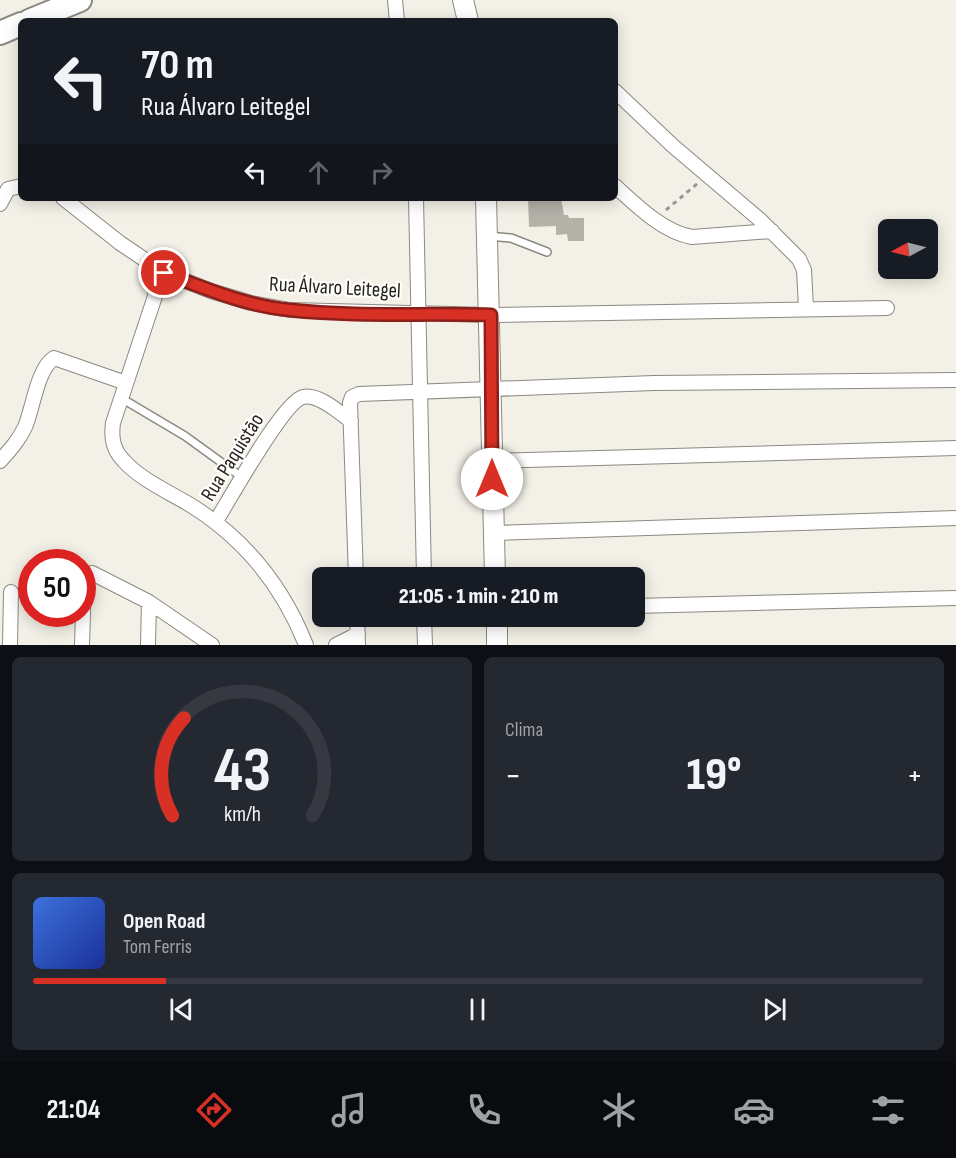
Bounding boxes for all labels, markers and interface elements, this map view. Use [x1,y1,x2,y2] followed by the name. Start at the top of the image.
[141,40,214,91] text: 70 m
[42,42,120,120] icon: left
[141,91,311,123] text: Rua Álvaro Leitegel
[239,156,272,189] icon: left
[302,156,335,189] icon: ahead
[365,156,398,189] icon: right
[878,219,938,279] north arrow
[878,219,938,279] map controls
[138,247,189,298] pin
[147,256,180,289] icon: arrive
[268,272,401,303] street label: Rua Álvaro Leitegel
[196,409,269,506] street label: Rua Paquistão
[460,447,524,511] position arrow
[18,549,96,627] speed limit sign: 50
[399,583,558,610] text: 21:05 · 1 min · 210 m
[505,718,543,742] text: Clima
[213,734,271,809] text: 43
[687,748,741,803] text: 19°
[505,756,521,796] text: −
[907,756,923,796] text: +
[223,802,261,827] text: km/h
[123,908,205,935] text: Open Road
[123,935,192,959] text: Tom Ferris
[165,993,198,1026] icon: previous
[461,993,494,1026] icon: pause
[758,993,791,1026] icon: next
[193,1089,235,1131] icon: directions
[328,1089,370,1131] icon: music
[463,1089,505,1131] icon: phone
[598,1089,640,1131] icon: climate
[733,1089,775,1131] icon: car
[867,1089,909,1131] icon: filters
[46,1094,100,1126] text: 21:04

